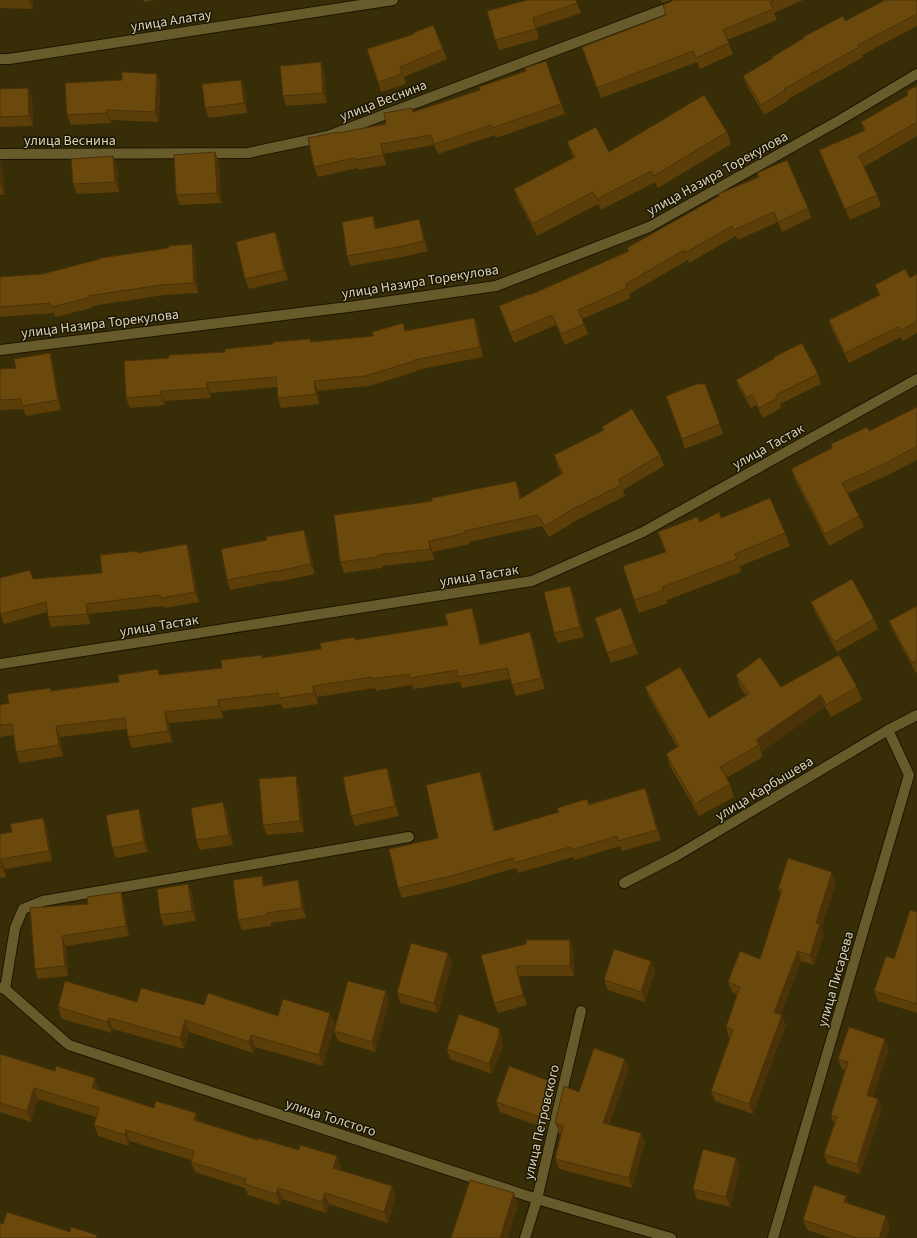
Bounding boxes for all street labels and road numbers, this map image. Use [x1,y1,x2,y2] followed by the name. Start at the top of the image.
[129,5,213,37] street label: улица Алатау
[337,75,430,127] street label: улица Веснина
[643,127,792,221] street label: улица Назира Торекулова
[24,131,116,151] street label: улица Веснина
[340,260,500,304] street label: улица Назира Торекулова
[20,304,180,344] street label: улица Назира Торекулова
[729,419,808,475] street label: улица Тастак
[438,560,520,592] street label: улица Тастак
[118,610,200,642] street label: улица Тастак
[712,752,817,826] street label: улица Карбышева
[813,929,859,1029] street label: улица Писарева
[519,1063,565,1182] street label: улица Петровского
[283,1094,378,1142] street label: улица Толстого

